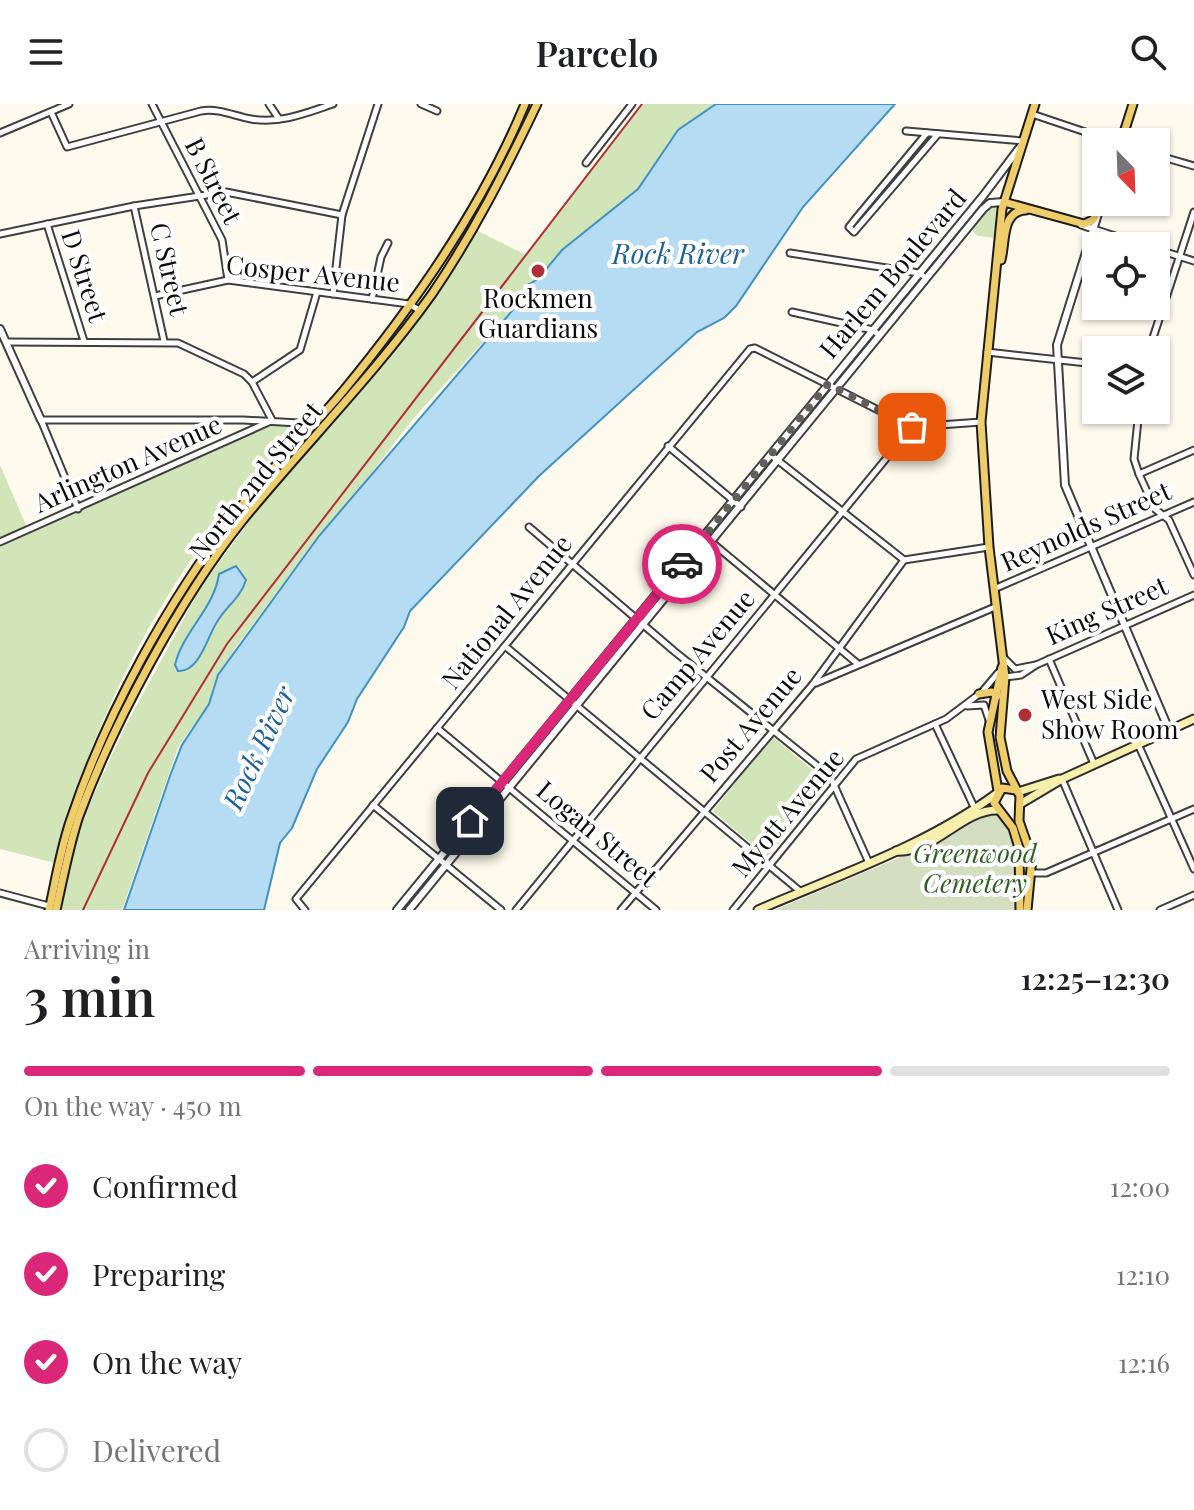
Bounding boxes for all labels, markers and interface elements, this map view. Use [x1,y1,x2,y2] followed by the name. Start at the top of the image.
[536,28,658,76] text: Parcelo
[24,30,68,74] icon: menu
[1126,30,1170,74] icon: search
[1082,128,1170,216] north arrow
[1082,128,1170,424] map controls
[178,131,251,230] street label: B Street
[811,181,973,365] street label: Harlem Boulevard
[143,219,198,319] street label: C Street
[54,225,117,327] street label: D Street
[1082,232,1170,320] button: locate
[611,234,745,271] water label: Rock River
[225,246,402,299] street label: Cosper Avenue
[529,262,547,280] marker: Rockmen Guardians
[478,280,598,345] place label: Rockmen Guardians
[1082,336,1170,424] button: layers
[180,393,330,566] street label: North 2nd Street
[878,393,946,461] pin
[890,405,934,449] icon: bag
[27,406,227,520] street label: Arlington Avenue
[995,472,1177,579] street label: Reynolds Street
[642,524,722,604] courier
[433,527,579,696] street label: National Avenue
[660,542,704,586] icon: car
[1040,567,1174,652] street label: King Street
[632,581,762,727] street label: Camp Avenue
[691,659,809,789] street label: Post Avenue
[213,679,303,816] water label: Rock River
[1040,681,1179,746] place label: West Side Show Room
[1016,706,1034,724] marker: West Side Show Room
[723,740,851,884] street label: Myott Avenue
[530,772,666,894] street label: Logan Street
[436,787,504,855] pin
[448,799,492,843] icon: home
[913,835,1038,900] park label: Greenwood Cemetery
[24,931,150,966] text: Arriving in
[1020,958,1170,998] text: 12:25–12:30
[24,961,155,1030] text: 3 min
[24,1088,242,1123] text: On the way · 450 m
[24,1164,68,1208] icon: check
[92,1166,238,1206] text: Confirmed
[1110,1169,1170,1204] text: 12:00
[24,1252,68,1296] icon: check
[92,1254,225,1294] text: Preparing
[1116,1257,1170,1292] text: 12:10
[24,1340,68,1384] icon: check
[92,1342,242,1382] text: On the way
[1118,1345,1170,1380] text: 12:16
[92,1430,221,1470] text: Delivered

